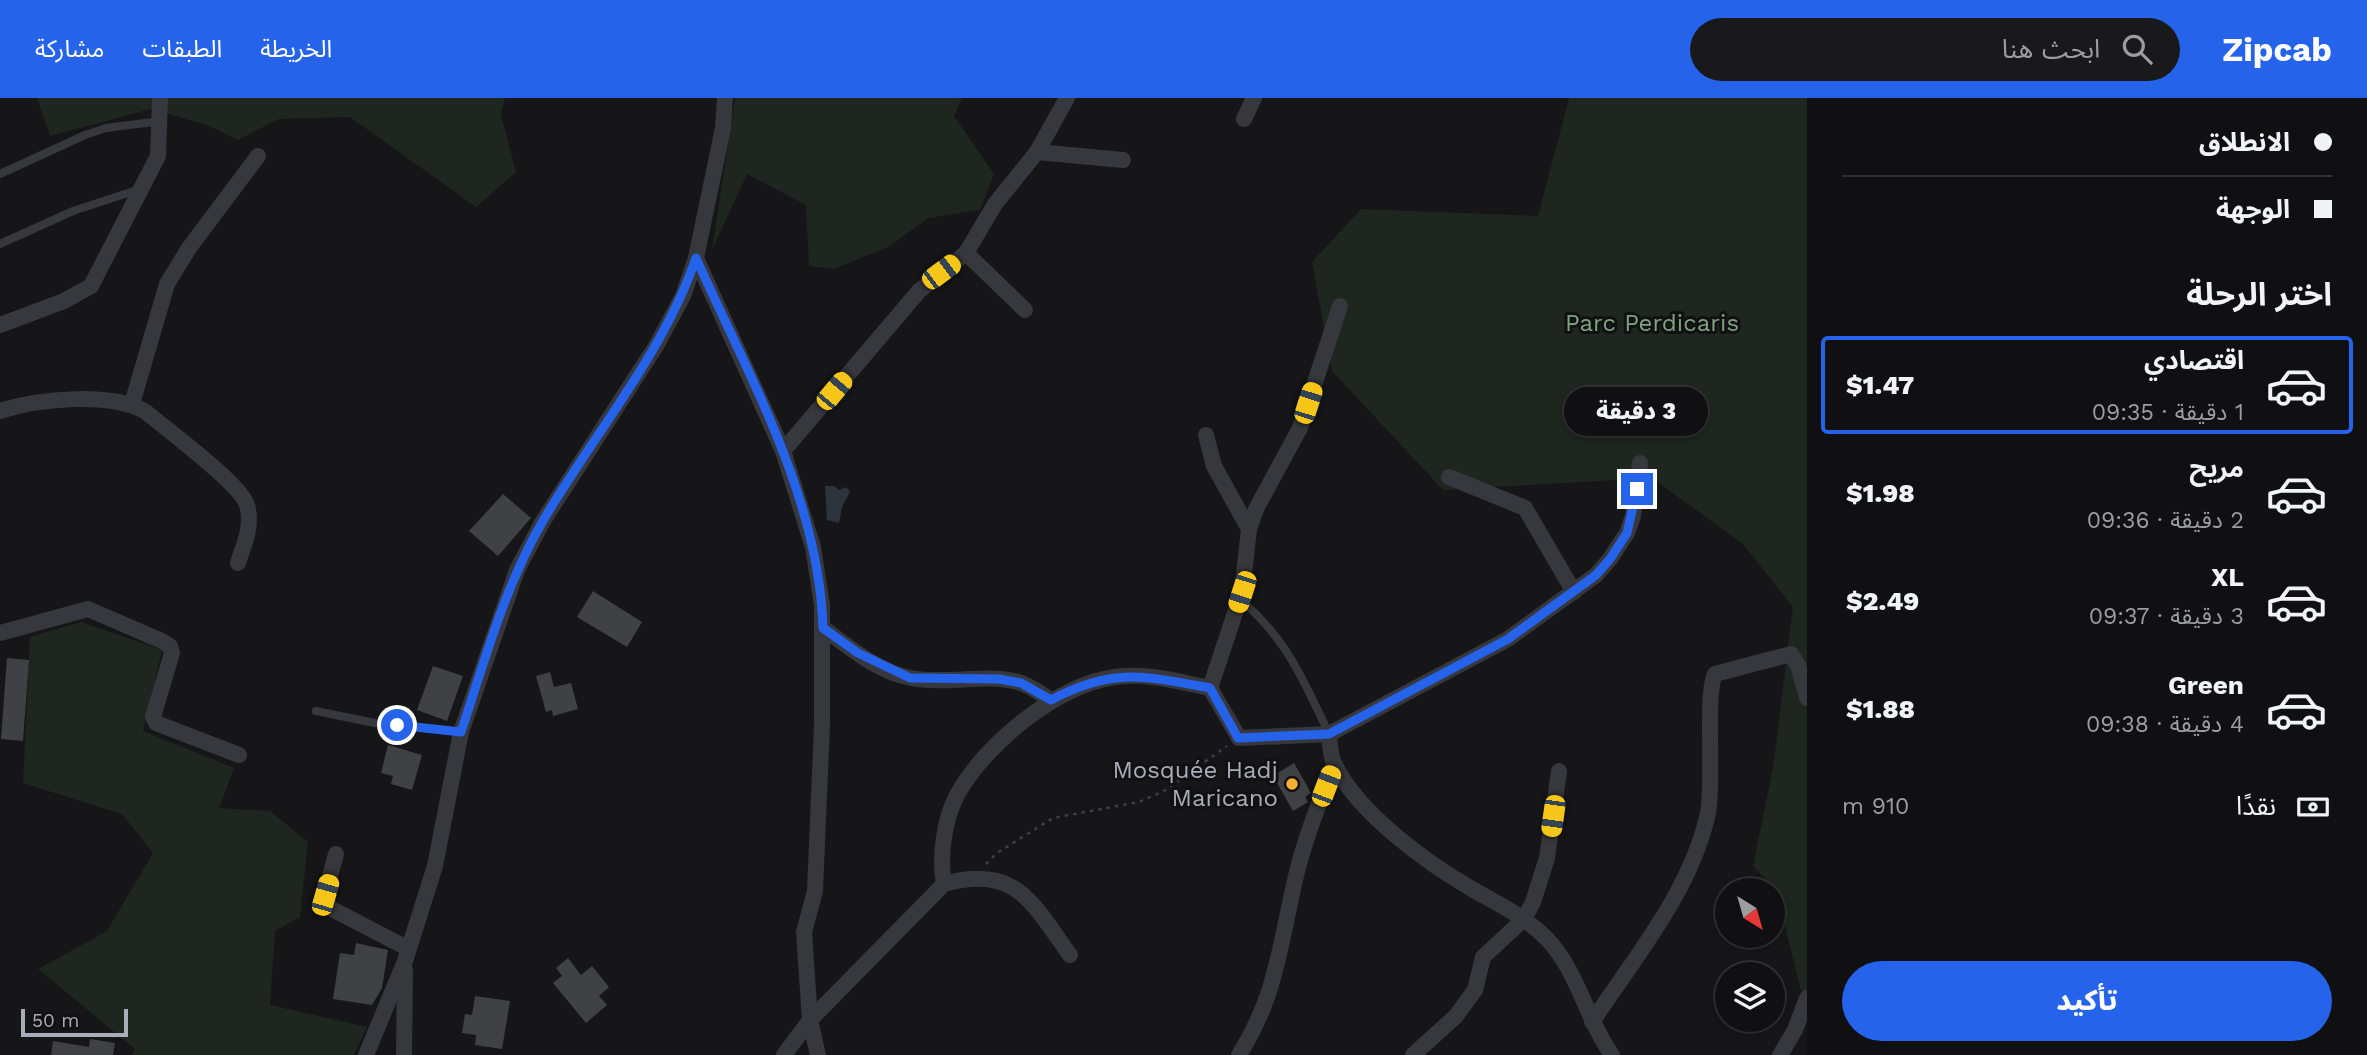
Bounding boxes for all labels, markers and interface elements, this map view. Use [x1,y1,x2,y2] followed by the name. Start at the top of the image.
[1690,18,2180,81] search box
[2118,30,2156,68] icon: search
[2222,30,2332,69] text: Zipcab
[2002,34,2100,64] text: ابحث هنا
[35,35,104,63] text: مشاركة
[142,35,222,63] text: الطبقات
[260,35,332,63] text: الخريطة
[2199,127,2290,157] text: الانطلاق
[2216,194,2290,224] text: الوجهة
[918,251,965,293] car
[2186,275,2332,313] text: اختر الرحلة
[1565,309,1739,337] park label: Parc Perdicaris
[2144,345,2244,375] text: اقتصادي
[2265,354,2328,417] icon: car
[813,368,856,414] car
[1846,370,1914,400] text: $1.47
[1292,380,1325,426] car
[1565,388,1709,436] callout: 3 دقيقة
[1596,398,1676,425] text: 3 دقيقة
[2092,399,2244,426] text: 1 دقيقة · 09:35
[2189,453,2244,483] text: مريح
[2265,462,2328,525] icon: car
[1621,473,1653,505] route end
[1846,478,1915,508] text: $1.98
[2087,507,2244,534] text: 2 دقيقة · 09:36
[2211,562,2244,592] text: XL
[1226,569,1259,615] car
[2265,570,2328,633] icon: car
[1846,586,1919,616] text: $2.49
[2089,603,2244,630] text: 3 دقيقة · 09:37
[2168,670,2244,700] text: Green
[2265,678,2328,741] icon: car
[1846,694,1915,724] text: $1.88
[381,709,413,741] route start
[2086,711,2244,738] text: 4 دقيقة · 09:38
[1112,756,1278,812] place label: Mosquée Hadj Maricano
[1309,763,1344,809] car
[1284,776,1300,792] marker: Mosquée Hadj Maricano
[2294,788,2332,826] icon: cash
[2236,791,2276,821] text: نقدًا
[1842,793,1909,820] text: 910 m
[1540,794,1567,838] car
[310,872,341,918] car
[1715,878,1785,948] north arrow
[1715,878,1785,1032] map controls
[1842,961,2332,1041] button: تأكيد
[1715,962,1785,1032] button: layers
[21,1006,128,1038] scale bar
[32,1009,79,1032] text: 50 m

